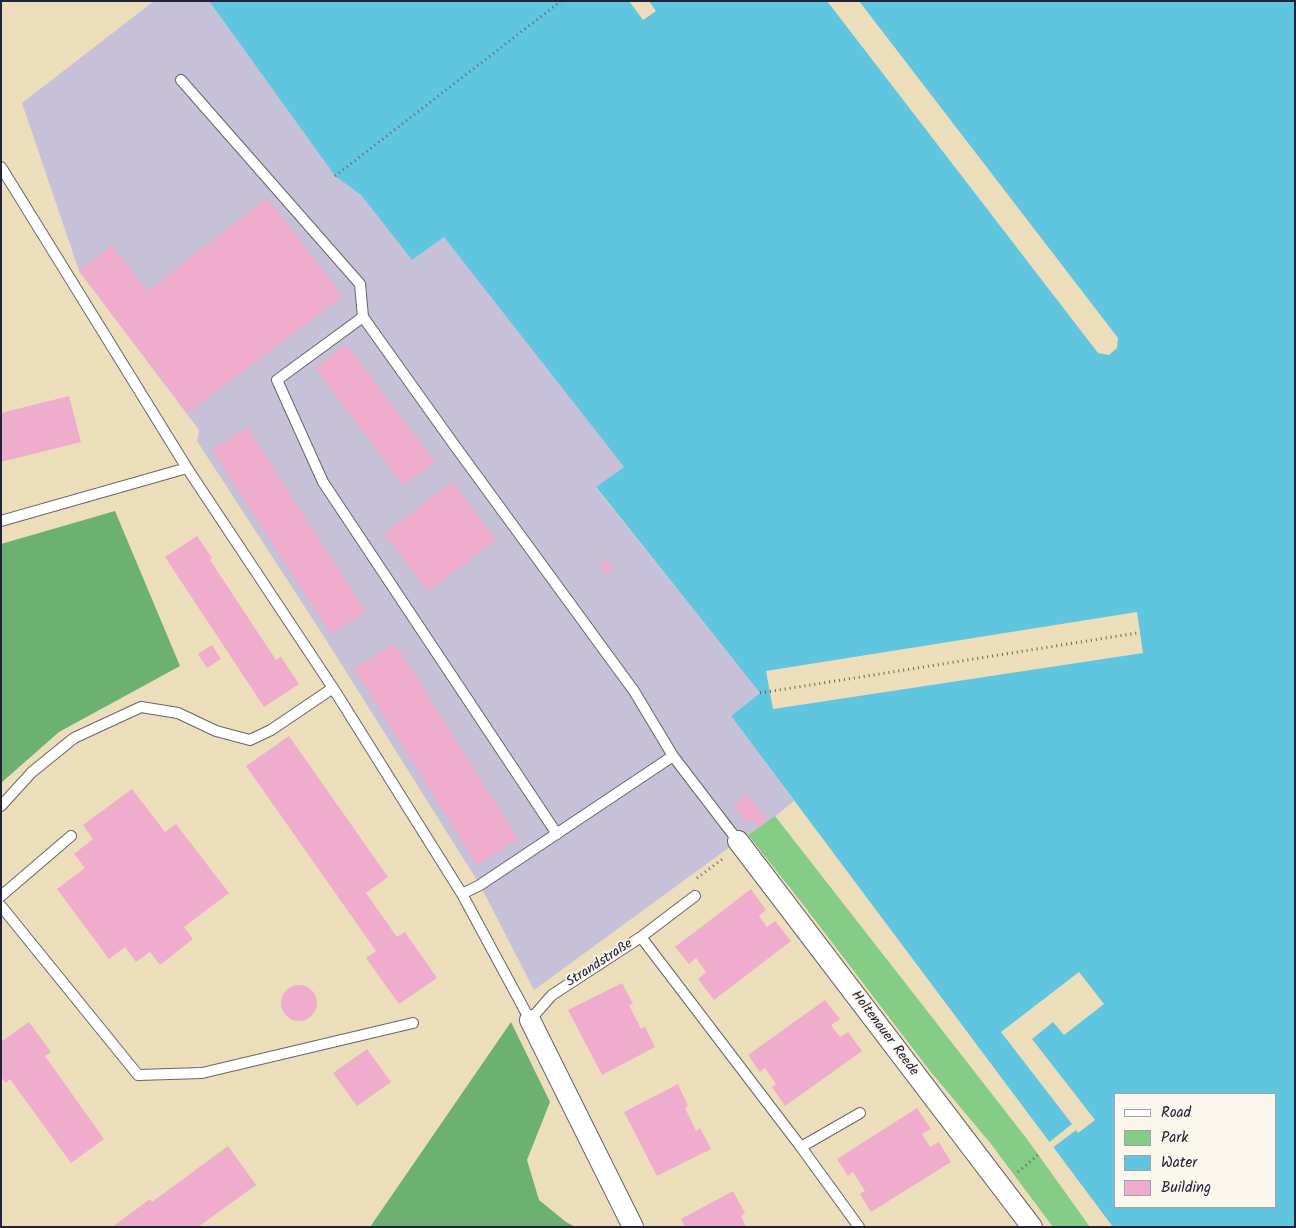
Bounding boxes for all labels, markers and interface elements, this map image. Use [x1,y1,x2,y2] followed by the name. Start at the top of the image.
[564,936,636,992] street label: Strandstraße
[847,988,921,1080] street label: Holtenauer Reede
[1114,1093,1276,1208] legend
[1161,1101,1191,1125] text: Road
[1161,1126,1188,1150] text: Park
[1161,1151,1197,1175] text: Water
[1161,1176,1211,1200] text: Building

